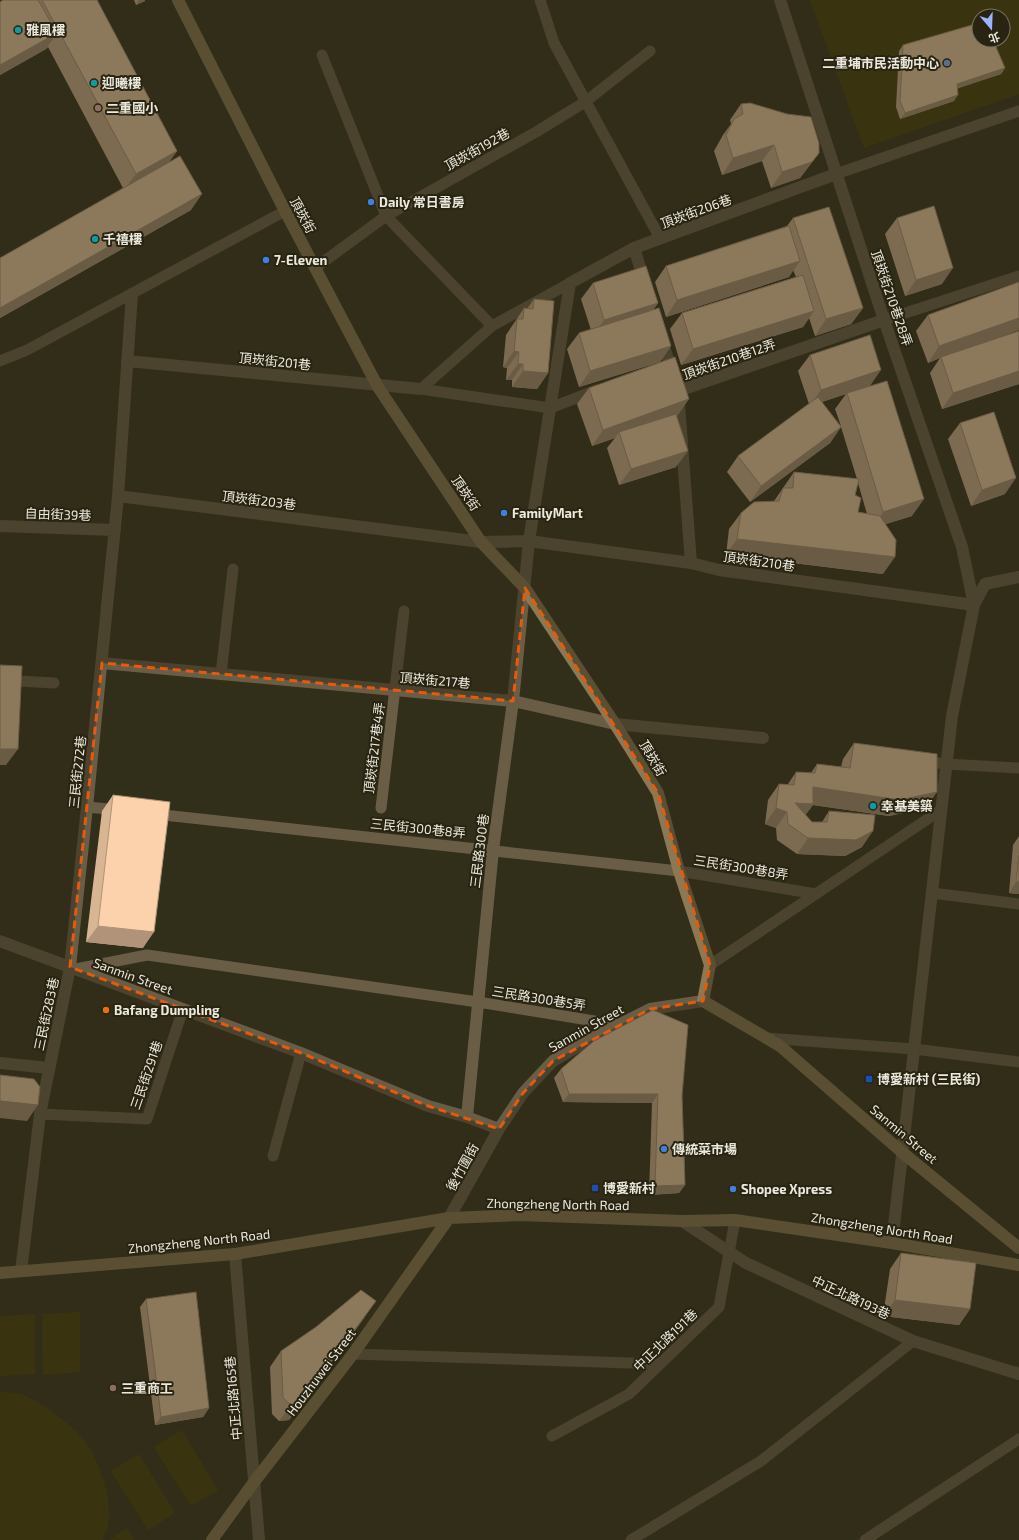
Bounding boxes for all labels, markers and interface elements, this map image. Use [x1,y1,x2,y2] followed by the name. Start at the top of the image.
[971,8,1011,48] north arrow
[26,22,65,38] place label: 雅風樓
[13,25,23,35] marker: 雅風樓
[987,30,1002,46] text: 北
[822,55,939,71] place label: 二重埔市民活動中心
[942,58,952,68] marker: 二重埔市民活動中心
[102,75,141,91] place label: 迎曦樓
[89,78,99,88] marker: 迎曦樓
[106,100,159,116] place label: 二重國小
[93,103,103,113] marker: 二重國小
[442,125,512,173] street label: 頂崁街192巷
[658,191,734,231] street label: 頂崁街206巷
[287,194,319,236] street label: 頂崁街
[379,194,465,210] place label: Daily 常日書房
[366,197,376,207] marker: Daily 常日書房
[103,231,142,247] place label: 千禧樓
[90,234,100,244] marker: 千禧樓
[868,248,916,348] street label: 頂崁街210巷28弄
[274,252,328,268] place label: 7-Eleven
[261,255,271,265] marker: 7-Eleven
[680,336,778,382] street label: 頂崁街210巷12弄
[238,349,312,373] street label: 頂崁街201巷
[448,472,484,514] street label: 頂崁街
[221,488,297,512] street label: 頂崁街203巷
[24,505,92,523] street label: 自由街39巷
[512,505,584,521] place label: FamilyMart
[499,508,509,518] marker: FamilyMart
[722,548,796,574] street label: 頂崁街210巷
[399,669,471,691] street label: 頂崁街217巷
[360,701,388,795] street label: 頂崁街217巷4弄
[65,735,89,809] street label: 三民街272巷
[636,737,670,779] street label: 頂崁街
[881,798,933,814] place label: 幸基美築
[868,801,878,811] marker: 幸基美築
[466,813,492,889] street label: 三民路300巷
[370,815,466,841] street label: 三民街300巷8弄
[692,852,790,882] street label: 三民街300巷8弄
[91,954,175,998] street label: Sanmin Street
[30,976,62,1052] street label: 三民街283巷
[491,983,587,1013] street label: 三民路300巷5弄
[546,1001,626,1055] street label: Sanmin Street
[114,1002,220,1018] place label: Bafang Dumpling
[101,1005,111,1015] marker: Bafang Dumpling
[127,1038,165,1112] street label: 三民街291巷
[877,1071,981,1087] place label: 博愛新村 (三民街)
[864,1074,874,1084] marker: 博愛新村 (三民街)
[867,1101,941,1167] street label: Sanmin Street
[442,1140,482,1194] street label: 後竹圍街
[672,1141,737,1157] place label: 傳統菜市場
[659,1144,669,1154] marker: 傳統菜市場
[603,1180,655,1196] place label: 博愛新村
[741,1181,832,1197] place label: Shopee Xpress
[590,1183,600,1193] marker: 博愛新村
[728,1184,738,1194] marker: Shopee Xpress
[486,1195,630,1213] street label: Zhongzheng North Road
[810,1209,954,1247] street label: Zhongzheng North Road
[127,1226,271,1256] street label: Zhongzheng North Road
[809,1272,893,1322] street label: 中正北路193巷
[630,1305,700,1375] street label: 中正北路191巷
[283,1325,359,1419] street label: Houzhuwei Street
[221,1355,245,1441] street label: 中正北路165巷
[121,1380,173,1396] place label: 三重商工
[108,1383,118,1393] marker: 三重商工

